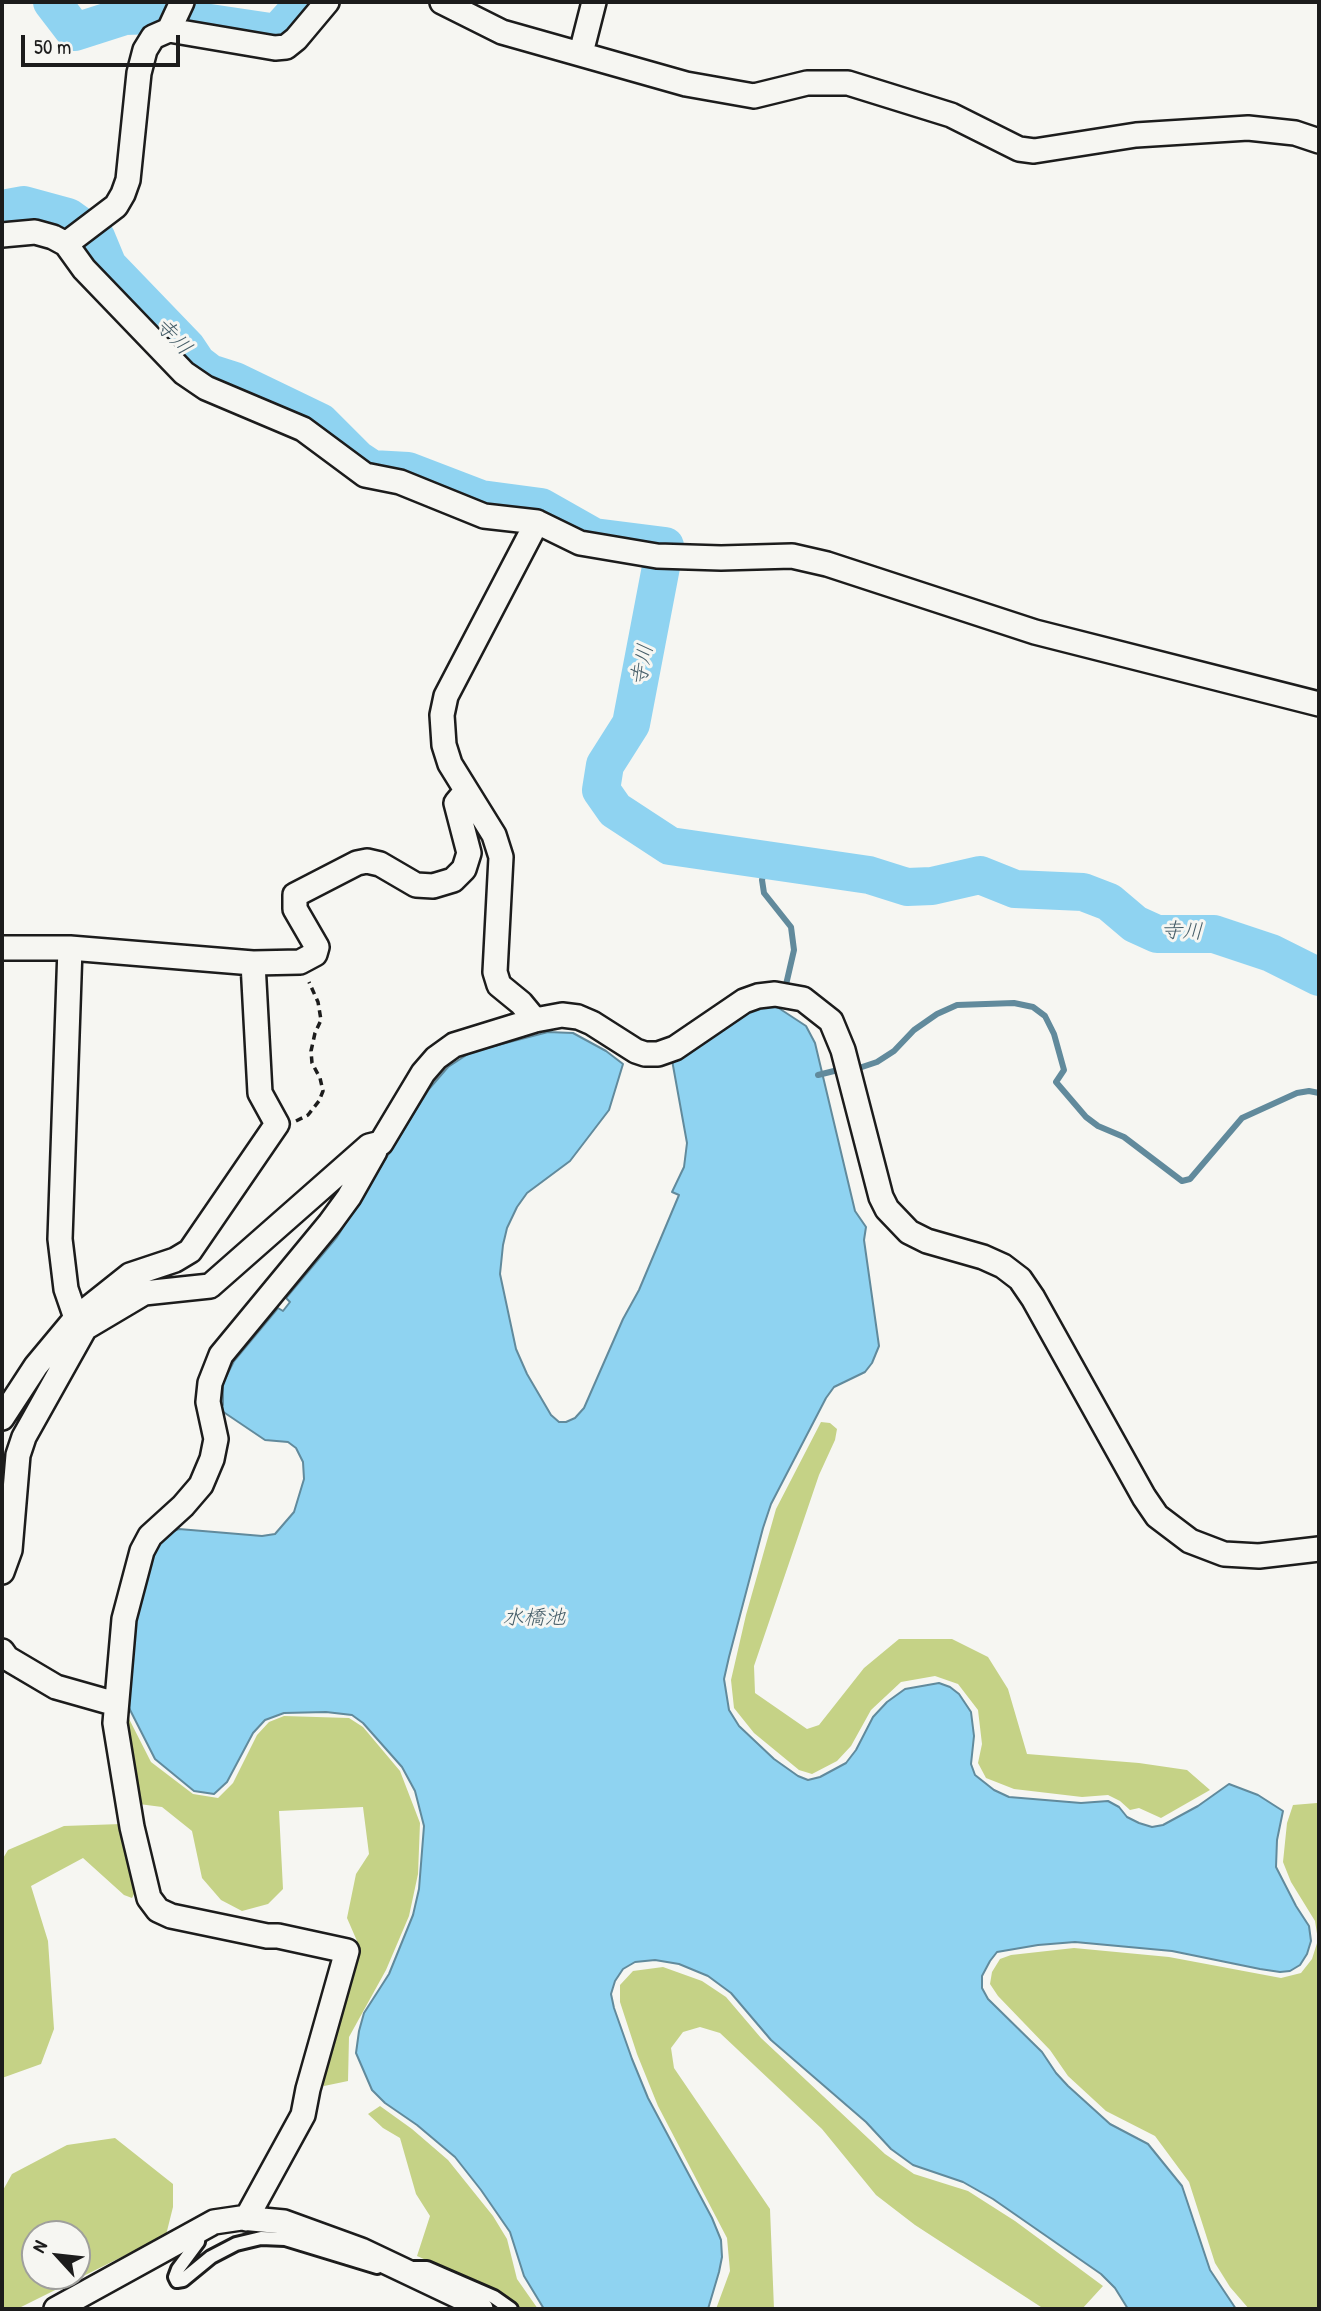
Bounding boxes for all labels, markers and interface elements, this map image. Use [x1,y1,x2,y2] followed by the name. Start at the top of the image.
[24,21,184,65] scale bar
[34,32,71,61] text: 50 m
[149,313,197,361] water label: 寺川
[627,642,659,688] water label: 寺川
[1161,919,1203,945] water label: 寺川
[503,1605,565,1631] water label: 水橋池
[21,2220,91,2290] north arrow
[25,2236,53,2257] text: N

